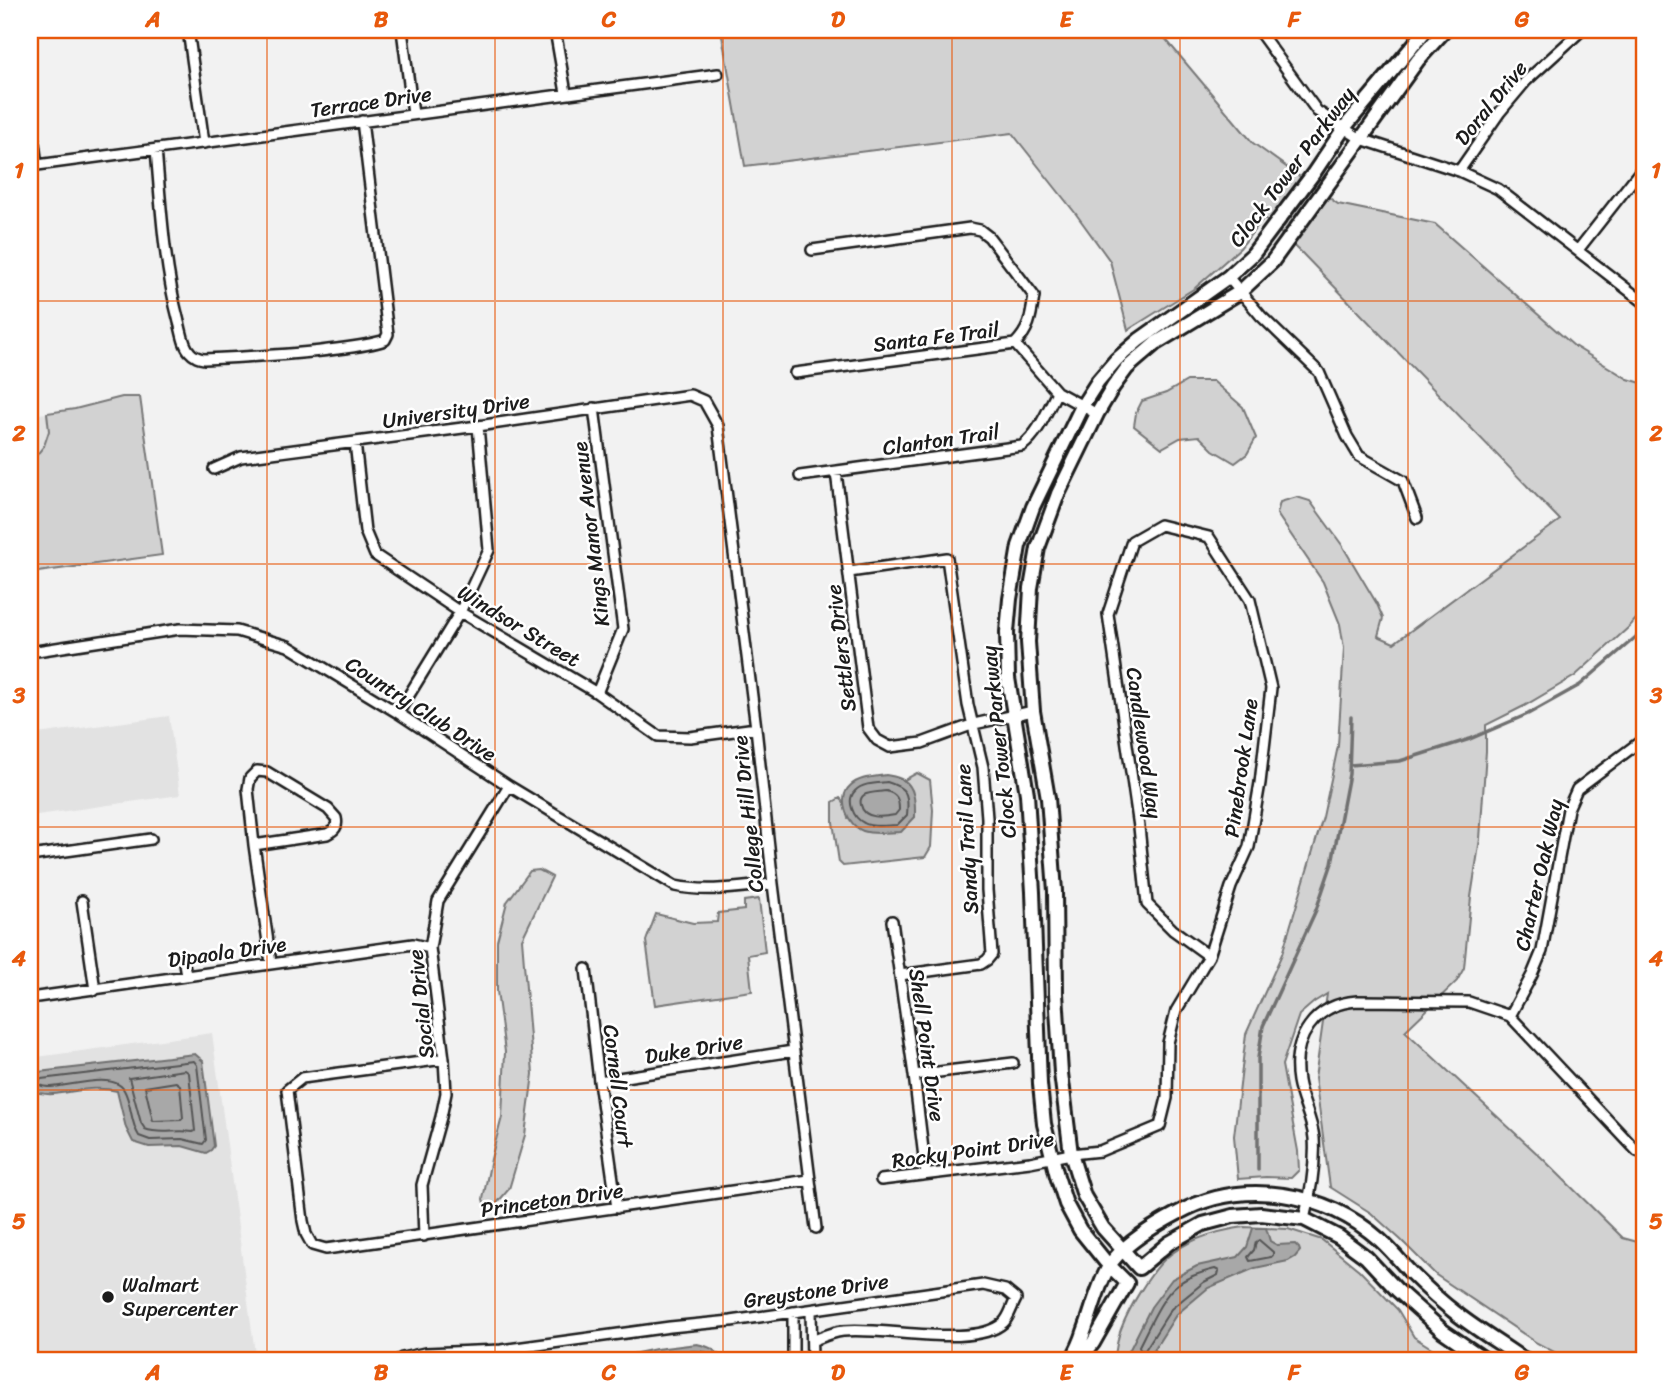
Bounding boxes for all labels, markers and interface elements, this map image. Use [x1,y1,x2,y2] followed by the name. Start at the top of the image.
[144,0,161,40] text: A
[374,0,389,40] text: B
[601,0,617,40] text: C
[831,0,846,40] text: D
[1060,0,1075,40] text: E
[1287,0,1302,40] text: F
[1514,0,1530,40] text: G
[1444,52,1538,154] street label: Doral Drive
[308,75,434,129] street label: Terrace Drive
[1219,78,1366,256] street label: Clock Tower Parkway
[14,150,24,191] text: 1
[1651,150,1661,191] text: 1
[871,310,1002,364] street label: Santa Fe Trail
[380,382,532,440] street label: University Drive
[11,413,26,454] text: 2
[880,413,1003,467] street label: Clanton Trail
[1648,413,1663,454] text: 2
[561,439,621,629] street label: Kings Manor Avenue
[450,574,588,678] street label: Windsor Street
[814,582,868,714] street label: Settlers Drive
[970,643,1028,840] street label: Clock Tower Parkway
[338,646,504,772] street label: Country Club Drive
[1115,665,1173,821] street label: Candlewood Way
[12,675,26,716] text: 3
[1649,675,1663,716] text: 3
[1212,696,1270,840] street label: Pinebrook Lane
[721,734,775,894] street label: College Hill Drive
[944,763,990,915] street label: Sandy Trail Lane
[1503,795,1575,955] street label: Charter Oak Way
[165,925,289,979] street label: Dipaola Drive
[11,938,27,979] text: 4
[1648,938,1664,979] text: 4
[396,947,446,1061] street label: Social Drive
[897,966,957,1124] street label: Shell Point Drive
[592,1022,645,1151] street label: Cornell Court
[642,1022,746,1075] street label: Duke Drive
[889,1120,1057,1180] street label: Rocky Point Drive
[478,1171,626,1229] street label: Princeton Drive
[12,1201,26,1242] text: 5
[1649,1201,1663,1242] text: 5
[741,1262,891,1320] street label: Greystone Drive
[122,1266,239,1328] place label: Walmart Supercenter
[100,1289,116,1305] marker: Walmart Supercenter
[144,1352,161,1391] text: A
[374,1352,389,1391] text: B
[601,1352,617,1391] text: C
[831,1352,846,1391] text: D
[1060,1352,1075,1391] text: E
[1287,1352,1302,1391] text: F
[1514,1352,1530,1391] text: G

